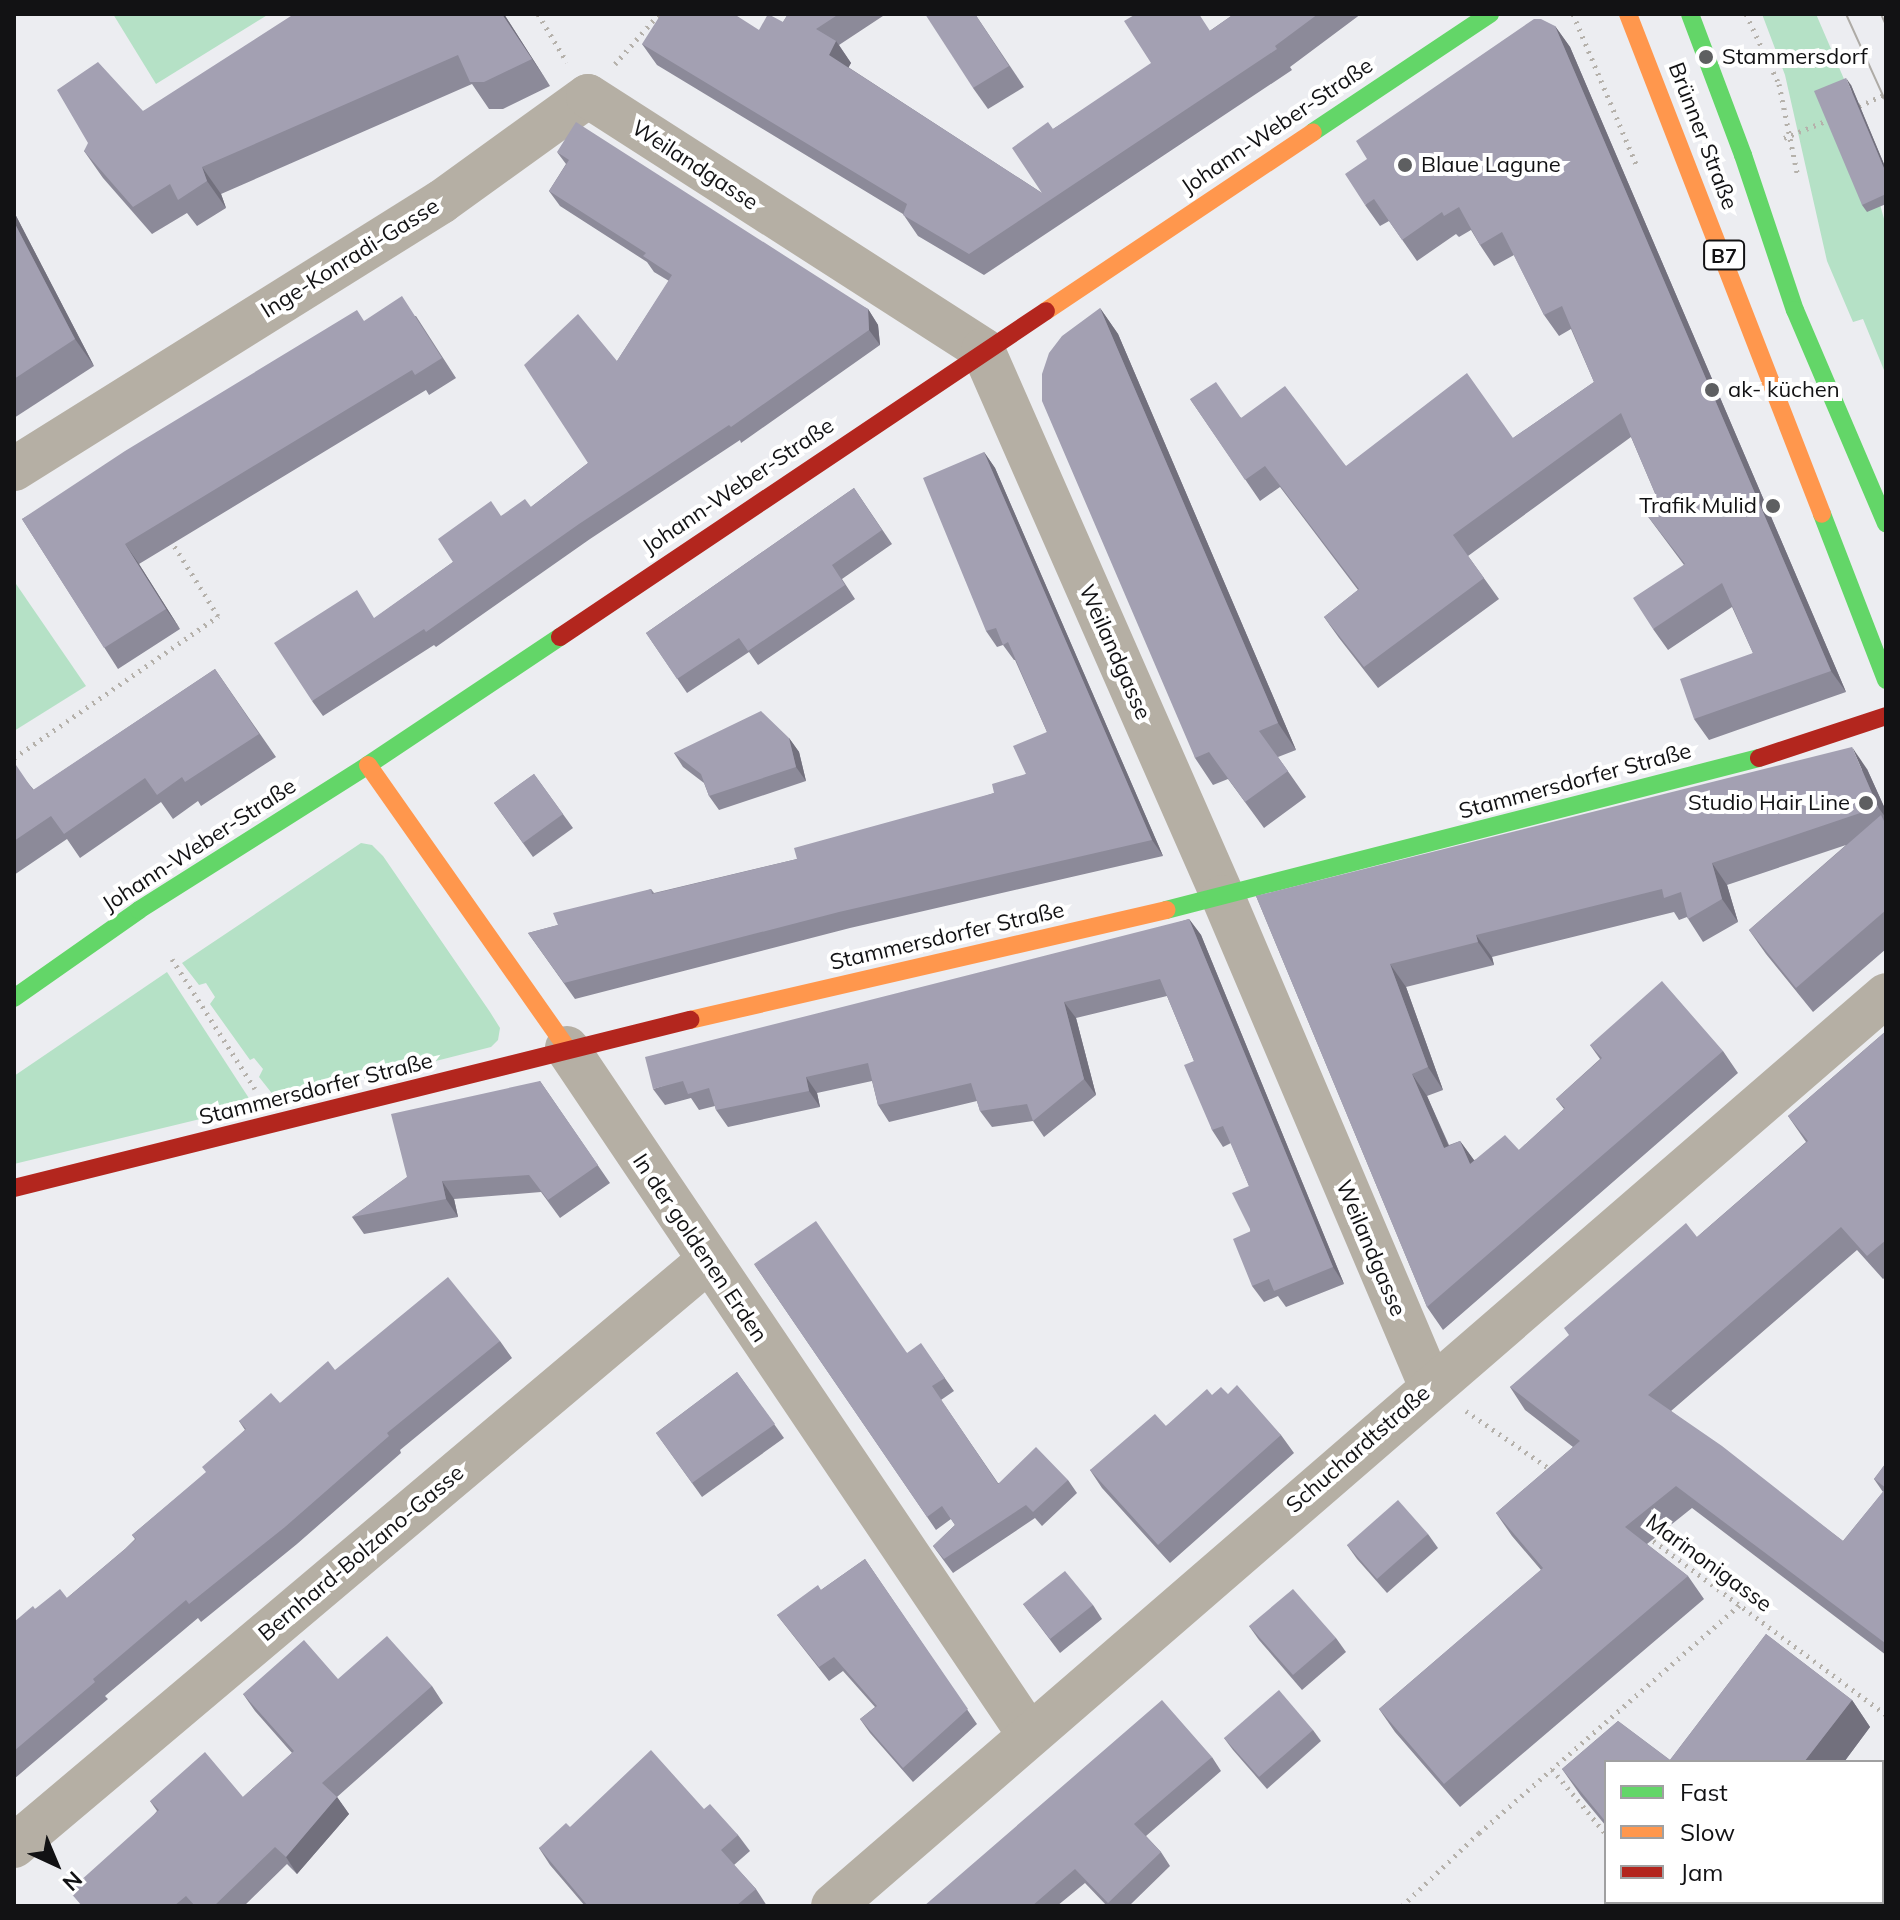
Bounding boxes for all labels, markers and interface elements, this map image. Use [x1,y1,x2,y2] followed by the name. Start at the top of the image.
[1722,44,1868,70] place label: Stammersdorf
[1697,48,1715,66] marker: Stammersdorf
[1176,52,1378,200] street label: Johann-Weber-Straße
[1663,59,1743,213] street label: Brünner Straße
[627,114,763,216] street label: Weilandgasse
[1421,152,1561,178] place label: Blaue Lagune
[1396,156,1414,174] marker: Blaue Lagune
[256,193,444,323] street label: Inge-Konradi-Gasse
[1702,239,1746,271] road number: B7
[1728,377,1840,403] place label: ak- küchen
[1703,381,1721,399] marker: ak- küchen
[637,412,839,560] street label: Johann-Weber-Straße
[1639,493,1757,519] place label: Trafik Mulid
[1764,497,1782,515] marker: Trafik Mulid
[1073,580,1157,724] street label: Weilandgasse
[1456,737,1694,825] street label: Stammersdorfer Straße
[97,773,301,917] street label: Johann-Weber-Straße
[1688,790,1850,816] place label: Studio Hair Line
[1857,794,1875,812] marker: Studio Hair Line
[827,896,1067,976] street label: Stammersdorfer Straße
[197,1047,435,1131] street label: Stammersdorfer Straße
[627,1149,773,1347] street label: In der goldenen Erden
[1330,1176,1412,1320] street label: Weilandgasse
[1281,1380,1435,1518] street label: Schuchardtstraße
[253,1459,469,1647] street label: Bernhard-Bolzano-Gasse
[1641,1508,1777,1618] street label: Marinonigasse
[1604,1760,1884,1904] legend
[1680,1777,1728,1807] text: Fast
[1680,1817,1735,1847] text: Slow
[16,1824,96,1904] north arrow
[1680,1857,1723,1887] text: Jam
[57,1865,88,1897] text: N

